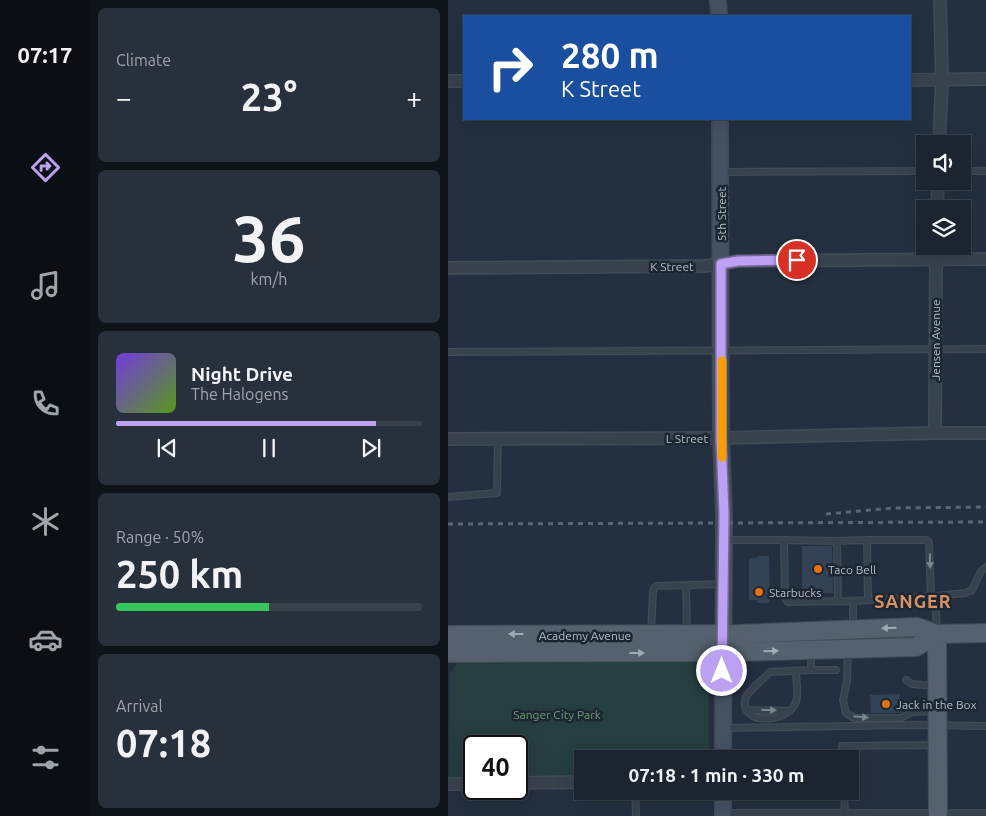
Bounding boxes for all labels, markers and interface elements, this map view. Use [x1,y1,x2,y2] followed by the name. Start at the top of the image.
[478,35,543,100] icon: right
[561,35,659,75] text: 280 m
[17,42,73,67] text: 07:17
[116,51,171,69] text: Climate
[241,76,297,118] text: 23°
[561,76,641,101] text: K Street
[116,82,132,113] text: −
[406,82,422,113] text: +
[916,135,971,255] map controls
[916,135,971,190] button: sound
[28,150,63,185] icon: directions
[715,186,728,241] street label: 5th Street
[916,200,971,255] button: layers
[232,201,306,274] text: 36
[776,239,818,281] pin
[783,246,811,274] icon: arrive
[650,260,694,273] street label: K Street
[28,268,63,303] icon: music
[251,270,287,288] text: km/h
[929,299,942,381] street label: Jensen Avenue
[191,363,293,385] text: Night Drive
[191,385,289,403] text: The Halogens
[28,386,63,421] icon: phone
[666,432,708,445] street label: L Street
[153,434,181,462] icon: previous
[255,434,283,462] icon: pause
[357,434,385,462] icon: next
[28,504,63,539] icon: climate
[116,528,204,546] text: Range · 50%
[116,553,243,595] text: 250 km
[926,553,934,569] one-way arrow
[812,563,824,575] marker: Taco Bell
[828,563,876,576] place label: Taco Bell
[753,586,765,598] marker: Starbucks
[769,586,821,599] place label: Starbucks
[874,591,952,611] district label: SANGER
[28,622,63,657] icon: car
[881,624,897,632] one-way arrow
[539,629,631,642] street label: Academy Avenue
[508,630,524,638] one-way arrow
[695,644,747,696] position arrow
[764,646,780,654] one-way arrow
[629,649,645,657] one-way arrow
[116,697,163,715] text: Arrival
[880,698,892,710] marker: Jack in the Box
[896,698,977,711] place label: Jack in the Box
[761,706,777,714] one-way arrow
[513,708,601,721] park label: Sanger City Park
[853,713,869,721] one-way arrow
[116,722,211,764] text: 07:18
[463,735,528,800] speed limit sign: 40
[28,740,63,775] icon: filters
[629,764,804,786] text: 07:18 · 1 min · 330 m

